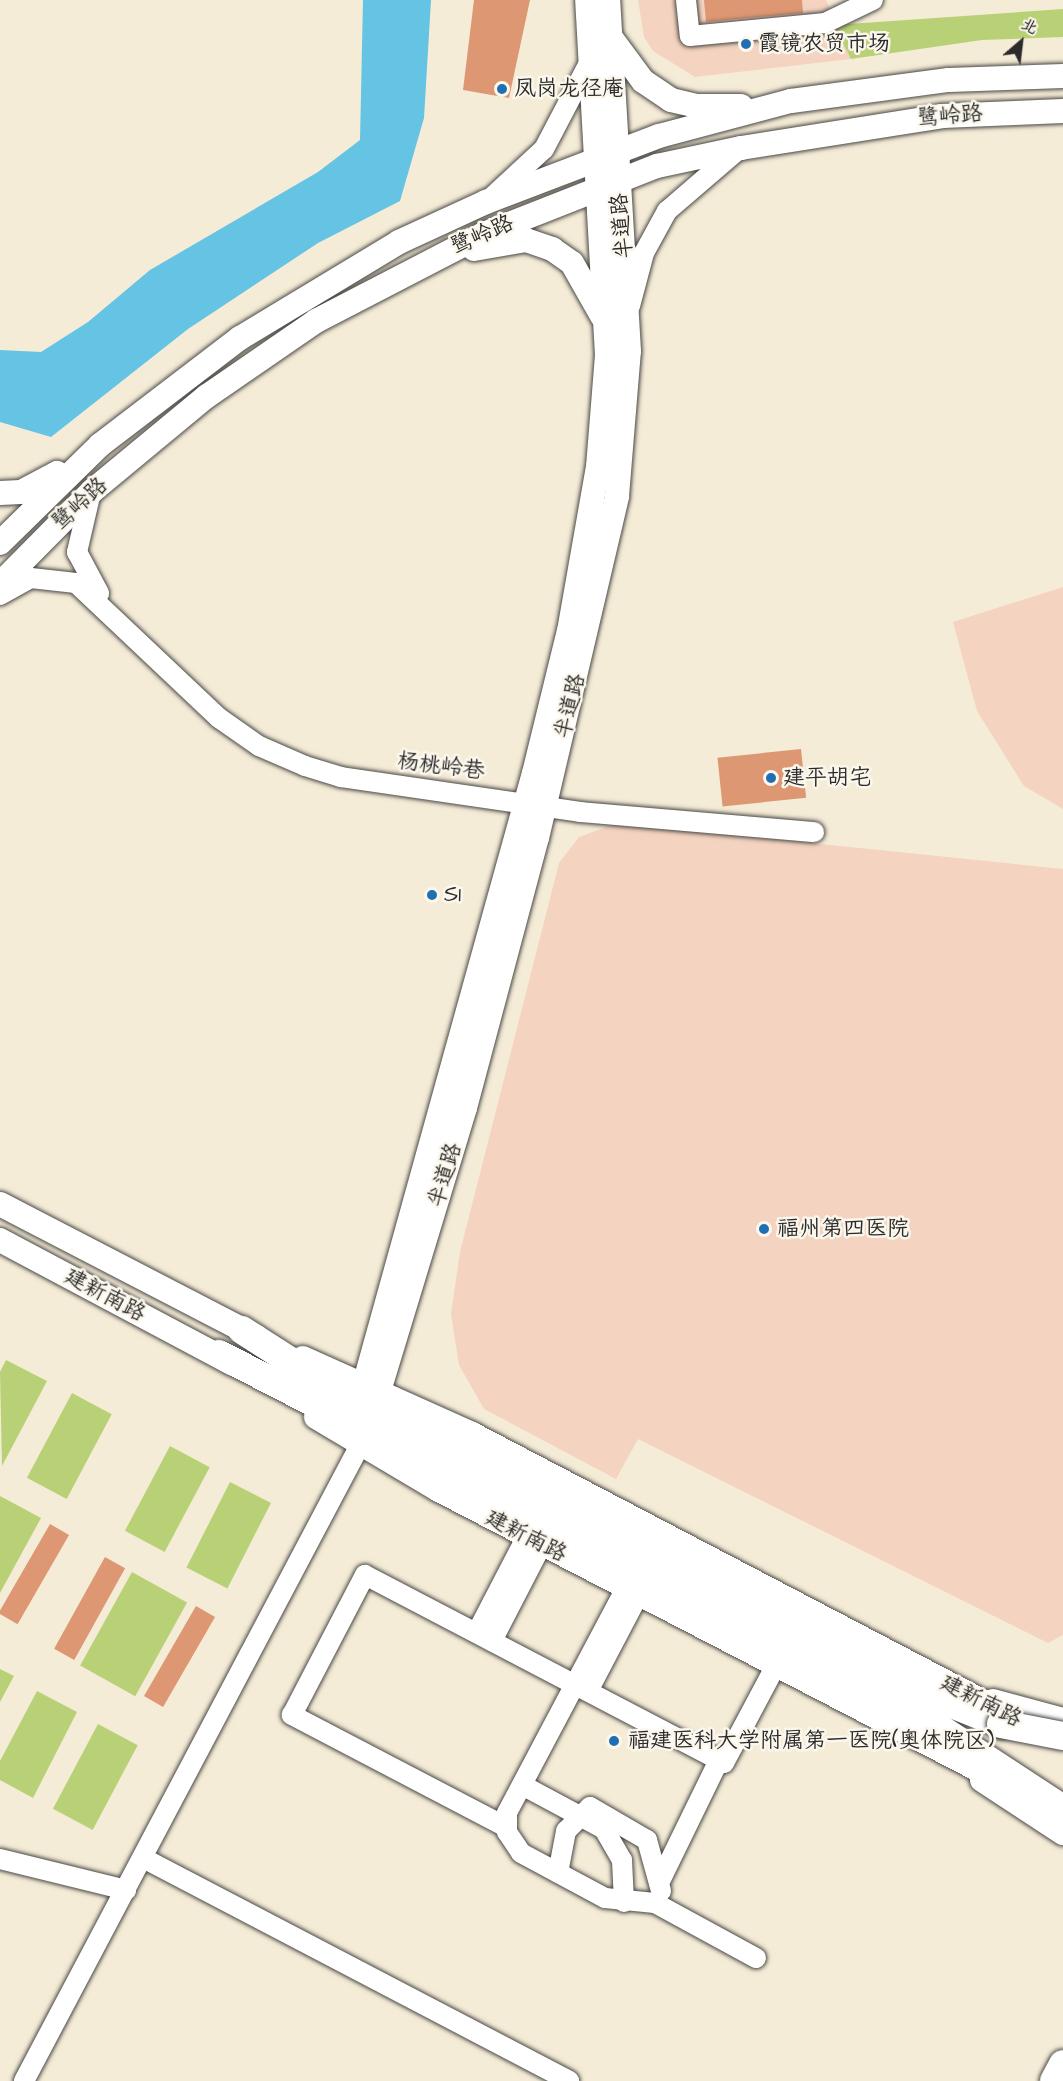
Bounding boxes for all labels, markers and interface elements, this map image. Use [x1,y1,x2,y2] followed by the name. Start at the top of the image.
[991,12,1051,72] north arrow
[1017,13,1042,40] text: 北
[758,31,890,57] place label: 霞镜农贸市场
[739,37,753,51] marker: 霞镜农贸市场
[514,76,624,102] place label: 凤岗龙径庵
[495,82,509,96] marker: 凤岗龙径庵
[916,100,984,132] street label: 鹭岭路
[606,192,638,260] street label: 半道路
[446,210,518,260] street label: 鹭岭路
[47,472,113,536] street label: 鹭岭路
[549,671,591,741] street label: 半道路
[396,748,486,784] street label: 杨桃岭巷
[783,765,871,791] place label: 建平胡宅
[764,771,778,785] marker: 建平胡宅
[444,882,461,908] place label: S1
[425,888,439,902] marker: S1
[423,1140,467,1210] street label: 半道路
[777,1216,909,1242] place label: 福州第四医院
[755,1220,773,1238] marker: 福州第四医院
[60,1263,150,1327] street label: 建新南路
[481,1504,571,1568] street label: 建新南路
[936,1669,1026,1733] street label: 建新南路
[628,1728,994,1754] place label: 福建医科大学附属第一医院(奥体院区)
[605,1732,623,1750] marker: 福建医科大学附属第一医院(奥体院区)

